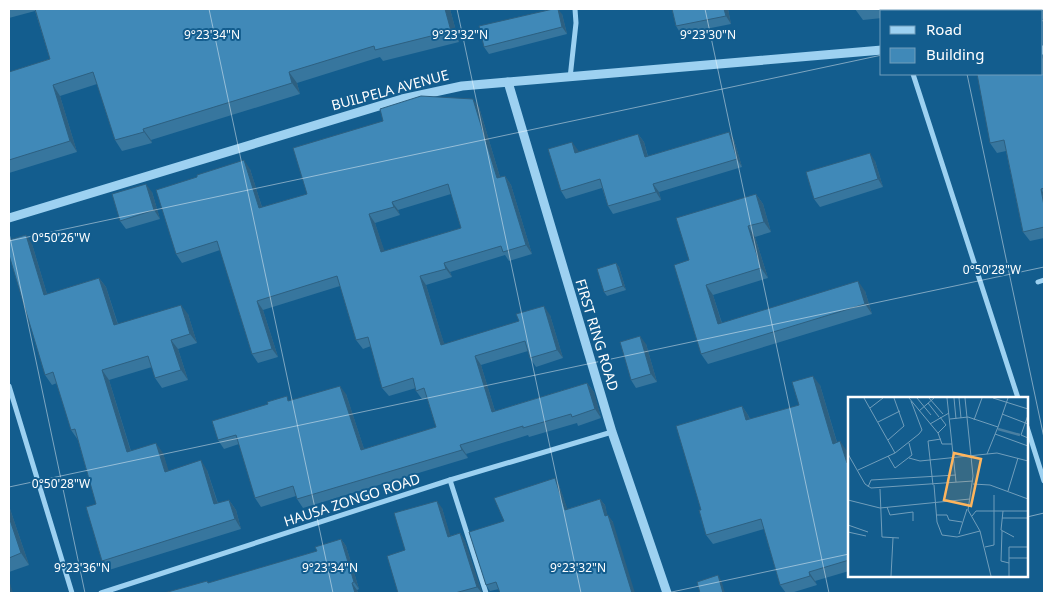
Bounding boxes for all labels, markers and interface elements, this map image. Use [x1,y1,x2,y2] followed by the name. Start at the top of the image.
[880,10,1043,75] legend
[926,19,962,39] text: Road
[184,26,240,43] text: 9°23'34"N
[432,26,488,43] text: 9°23'32"N
[680,26,736,43] text: 9°23'30"N
[926,44,984,64] text: Building
[329,65,451,114] street label: BUILPELA AVENUE
[32,229,90,246] text: 0°50'26"W
[963,261,1021,278] text: 0°50'28"W
[571,276,624,393] street label: FIRST RING ROAD
[848,397,1028,577] inset map
[281,468,423,531] street label: HAUSA ZONGO ROAD
[32,475,90,492] text: 0°50'28"W
[54,559,110,576] text: 9°23'36"N
[302,559,358,576] text: 9°23'34"N
[550,559,606,576] text: 9°23'32"N

